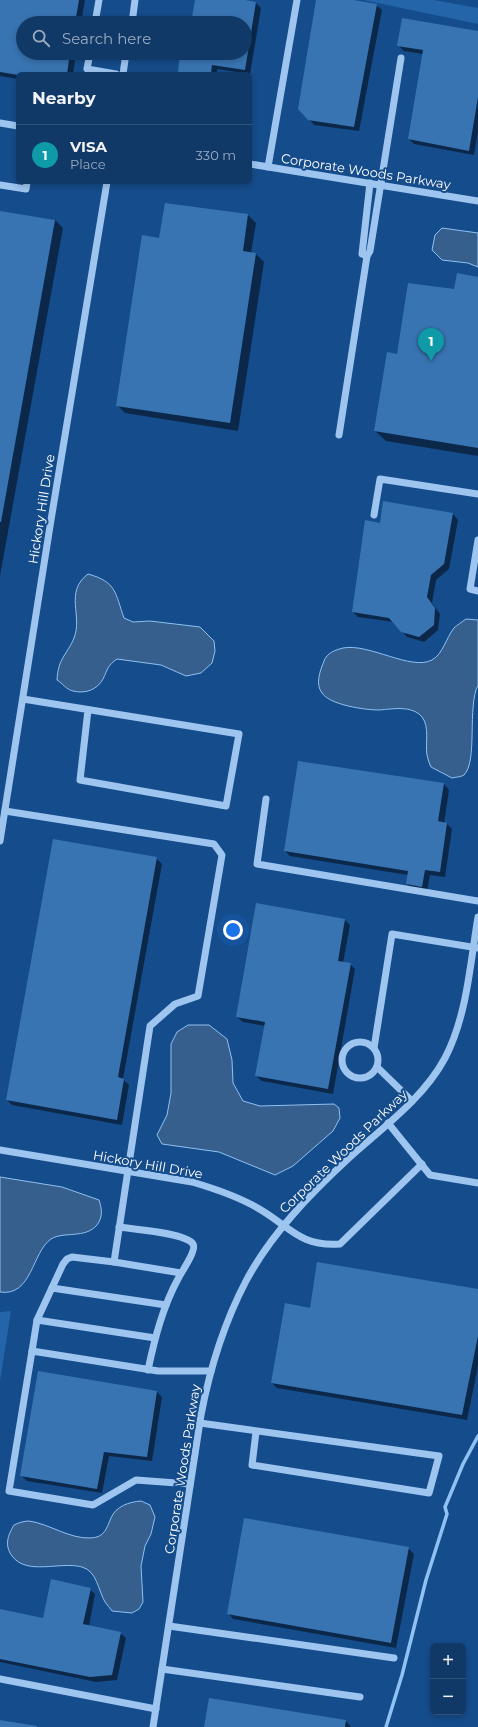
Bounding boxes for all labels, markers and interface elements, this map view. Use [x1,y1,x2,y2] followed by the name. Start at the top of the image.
[16,16,252,60] search box
[30,27,52,49] icon: search
[62,29,151,48] text: Search here
[32,88,96,108] text: Nearby
[70,137,107,156] text: VISA
[42,147,48,163] text: 1
[196,147,236,163] text: 330 m
[280,150,453,192] street label: Corporate Woods Parkway
[70,156,106,172] text: Place
[418,328,444,361] pin: 1
[24,453,58,565] street label: Hickory Hill Drive
[223,920,243,940] your location
[276,1085,411,1216] street label: Corporate Woods Parkway
[92,1146,204,1182] street label: Hickory Hill Drive
[161,1382,203,1555] street label: Corporate Woods Parkway
[430,1643,466,1715] map controls
[430,1643,466,1679] button: +
[430,1679,466,1715] button: −

